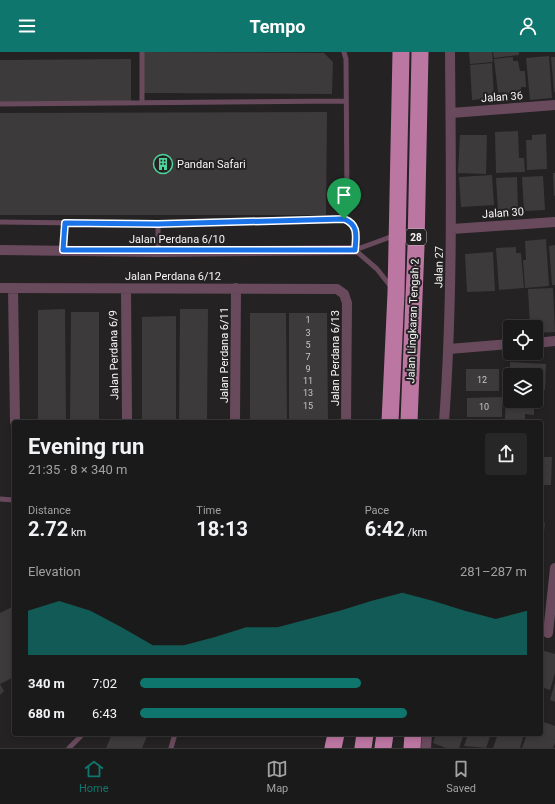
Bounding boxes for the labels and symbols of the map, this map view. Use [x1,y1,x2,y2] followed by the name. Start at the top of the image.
[481,89,523,105] street label: Jalan 36
[152,153,174,175] building icon: Pandan Safari
[177,158,246,171] place label: Pandan Safari
[327,178,361,219] pin
[482,205,524,221] street label: Jalan 30
[406,229,426,245] road number: 28
[129,233,225,246] street label: Jalan Perdana 6/10
[432,246,446,288] street label: Jalan 27
[404,258,422,384] street label: Jalan Lingkaran Tengah 2
[125,270,221,283] street label: Jalan Perdana 6/12
[218,307,231,403] street label: Jalan Perdana 6/11
[107,310,121,400] street label: Jalan Perdana 6/9
[329,310,342,406] street label: Jalan Perdana 6/13
[305,315,311,325] house number: 1
[305,328,311,338] house number: 3
[305,340,311,350] house number: 5
[305,352,311,362] house number: 7
[305,364,311,374] house number: 9
[477,375,487,385] house number: 12
[303,376,313,386] house number: 11
[303,388,313,398] house number: 13
[303,401,313,411] house number: 15
[479,402,489,412] house number: 10

